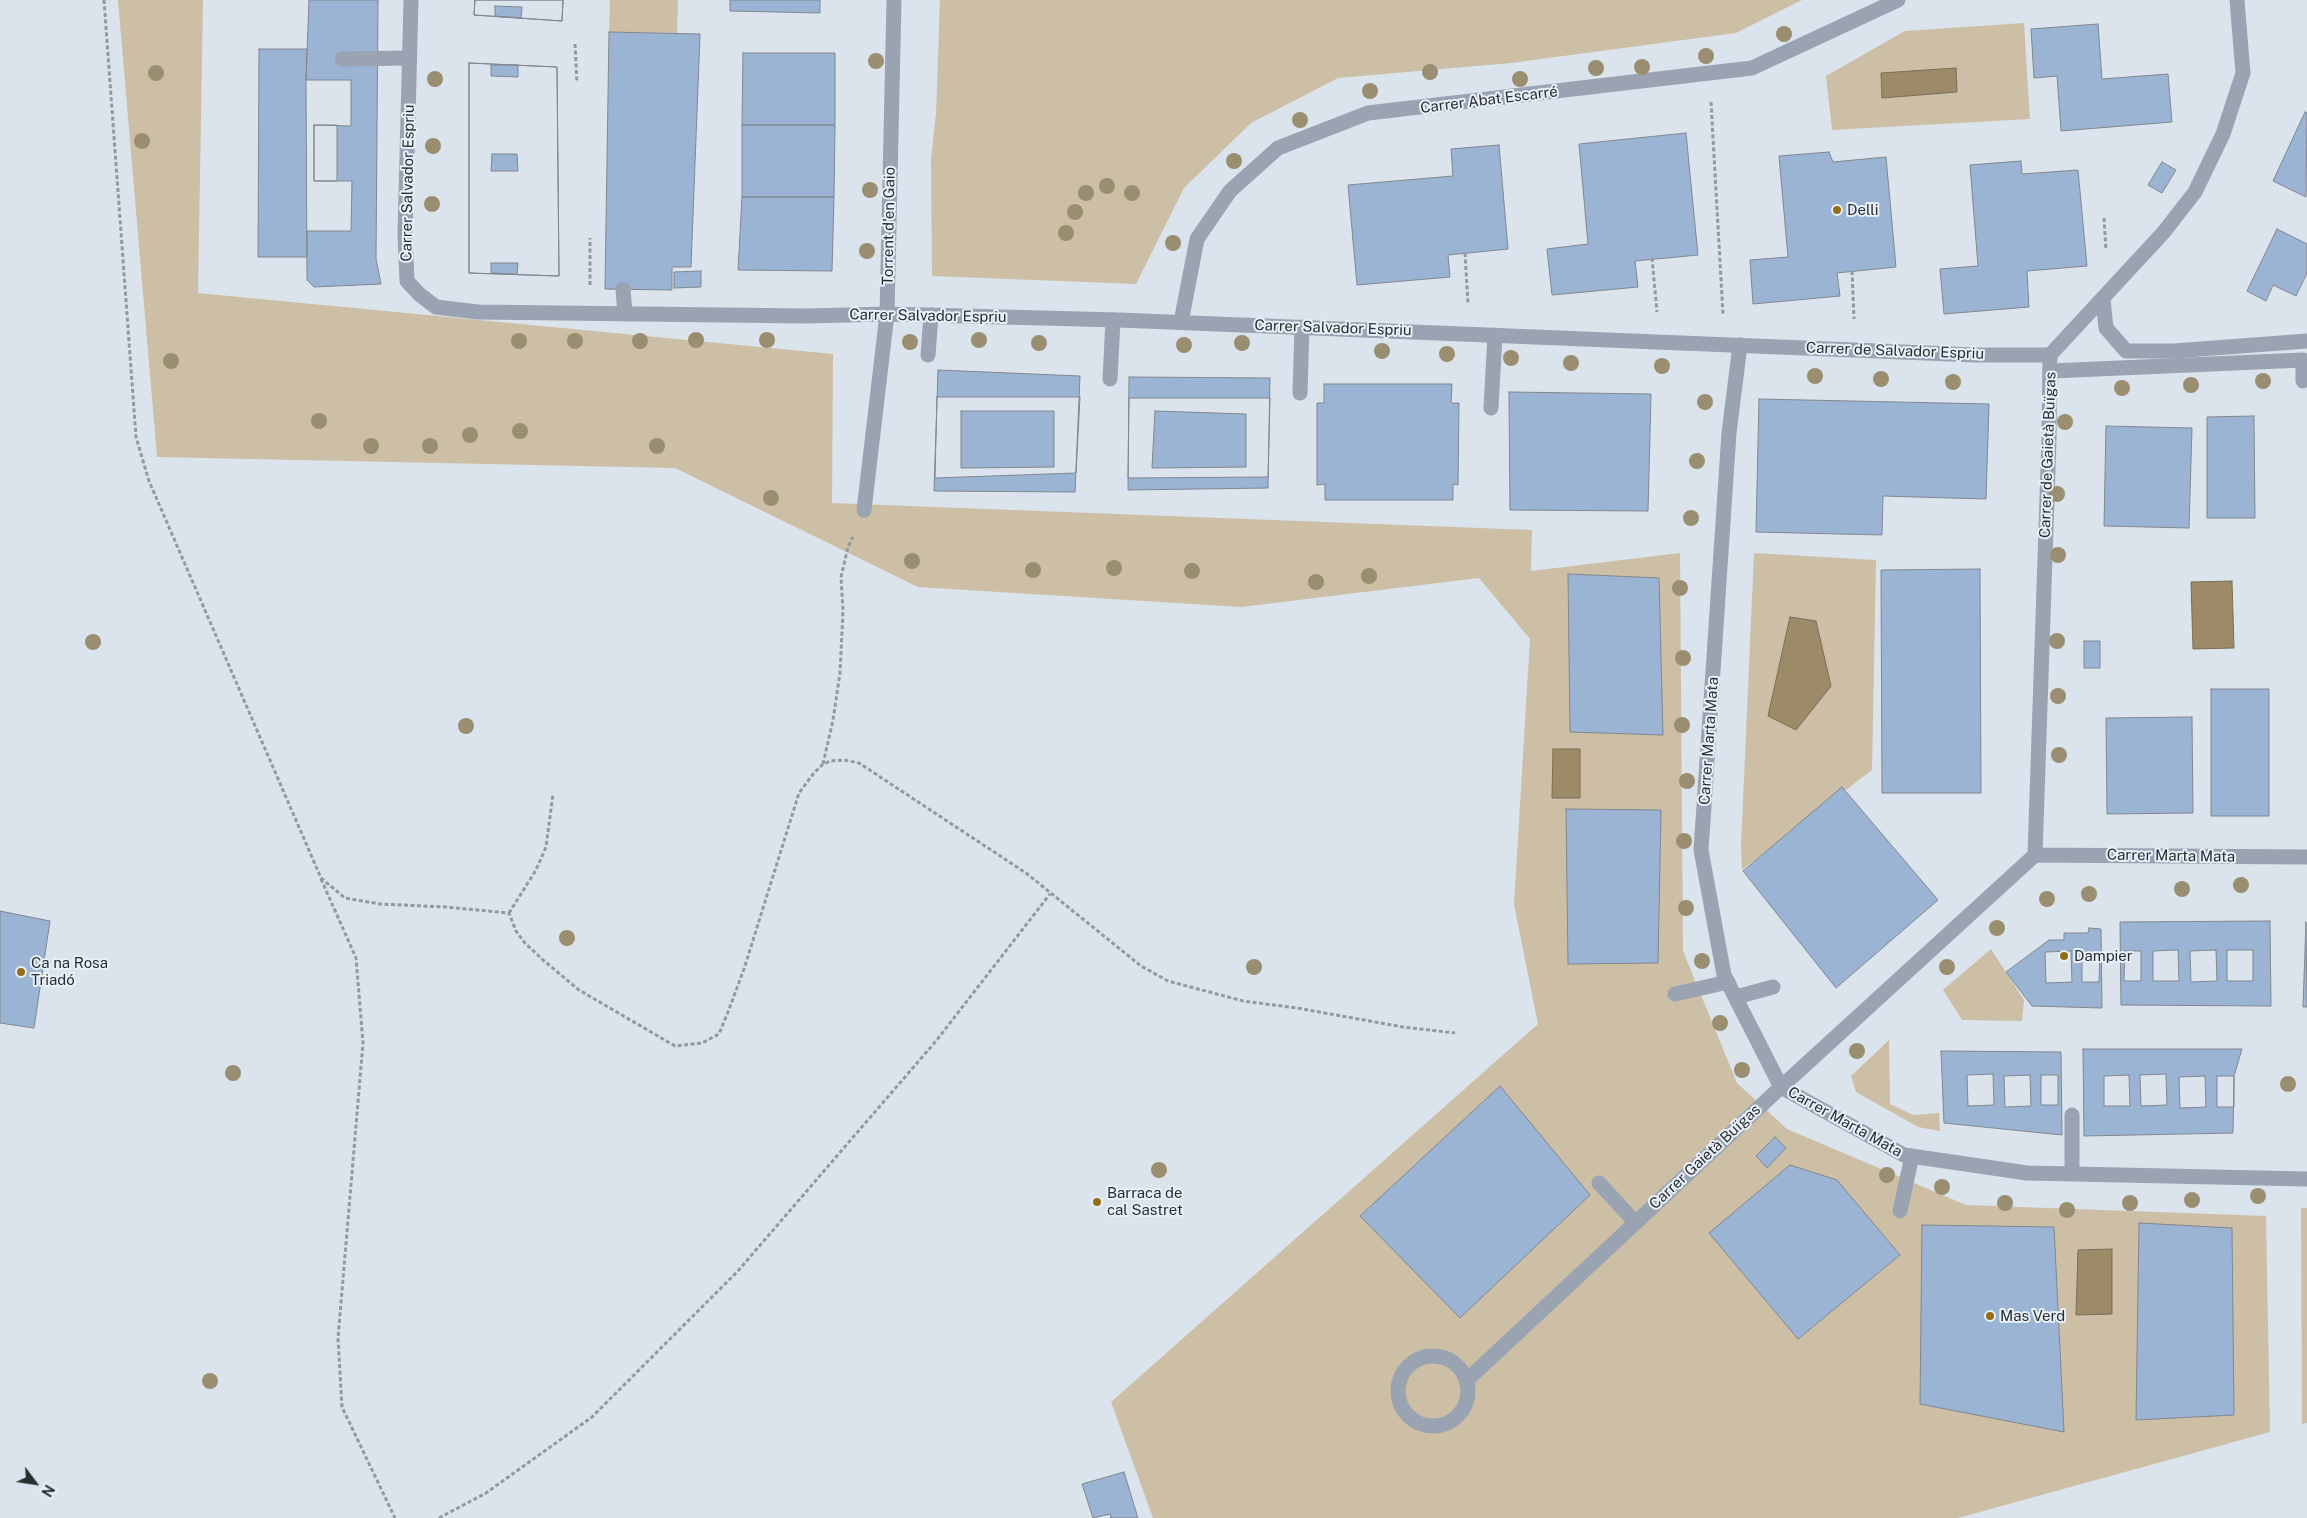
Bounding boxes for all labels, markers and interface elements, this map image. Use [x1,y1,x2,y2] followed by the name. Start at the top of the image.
[1419,83,1559,117] street label: Carrer Abat Escarré
[398,104,418,262] street label: Carrer Salvador Espriu
[879,167,899,285] street label: Torrent d'en Gaio
[1847,201,1878,219] place label: Delli
[1831,204,1843,216] marker: Delli
[849,306,1007,326] street label: Carrer Salvador Espriu
[1254,316,1412,340] street label: Carrer Salvador Espriu
[1806,339,1984,363] street label: Carrer de Salvador Espriu
[2036,372,2060,538] street label: Carrer de Gaietà Buïgas
[1696,676,1722,806] street label: Carrer Marta Mata
[2107,846,2235,866] street label: Carrer Marta Mata
[2074,947,2133,965] place label: Dampier
[2058,950,2070,962] marker: Dampier
[31,954,108,989] place label: Ca na Rosa Triadó
[15,966,27,978] marker: Ca na Rosa Triadó
[1785,1083,1905,1161] street label: Carrer Marta Mata
[1646,1101,1764,1213] street label: Carrer Gaietà Buïgas
[1107,1184,1183,1219] place label: Barraca de cal Sastret
[1091,1196,1103,1208] marker: Barraca de cal Sastret
[2000,1307,2065,1325] place label: Mas Verd
[1984,1310,1996,1322] marker: Mas Verd
[10,1458,60,1508] north arrow
[38,1482,58,1500] text: N

